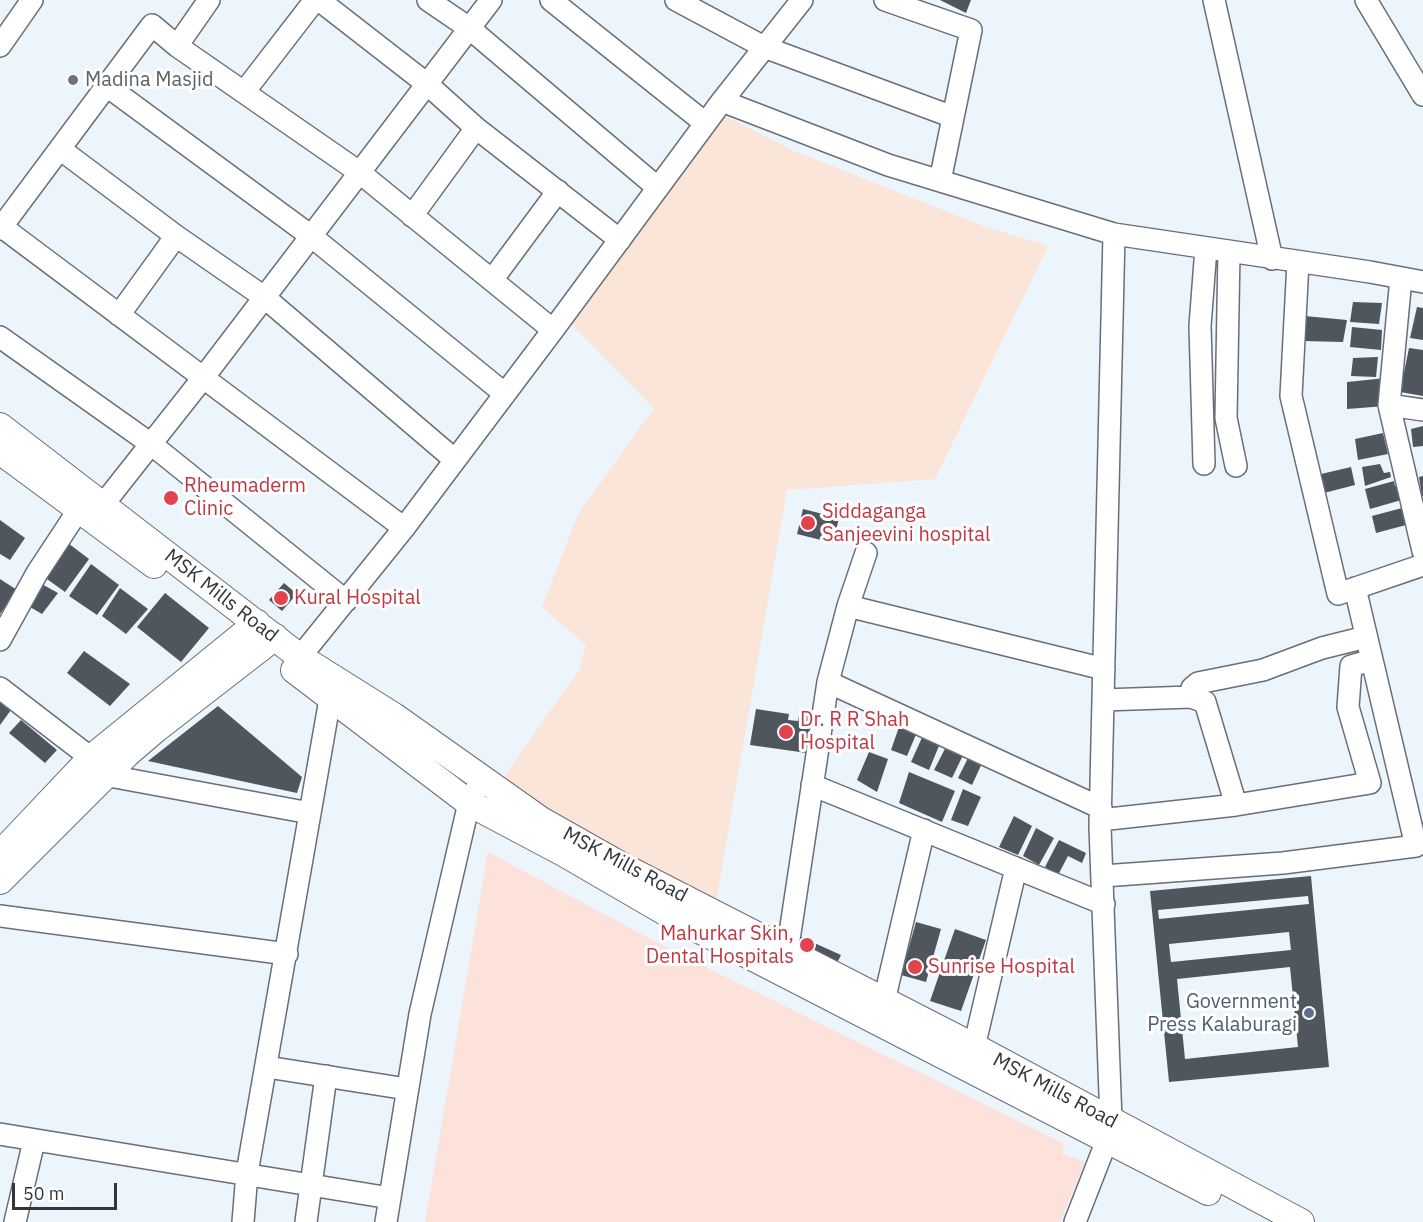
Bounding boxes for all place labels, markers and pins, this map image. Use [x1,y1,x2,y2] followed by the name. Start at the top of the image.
[85,68,214,92] place label: Madina Masjid
[66,73,80,87] marker: Madina Masjid
[184,474,306,521] place label: Rheumaderm Clinic
[162,489,180,507] marker: Rheumaderm Clinic
[822,500,990,547] place label: Siddaganga Sanjeevini hospital
[799,514,817,532] marker: Siddaganga Sanjeevini hospital
[294,586,421,610] place label: Kural Hospital
[272,589,290,607] marker: Kural Hospital
[800,708,909,755] place label: Dr. R R Shah Hospital
[777,723,795,741] marker: Dr. R R Shah Hospital
[646,922,794,969] place label: Mahurkar Skin, Dental Hospitals
[798,936,816,954] marker: Mahurkar Skin, Dental Hospitals
[928,955,1075,979] place label: Sunrise Hospital
[906,958,924,976] marker: Sunrise Hospital
[1147,990,1297,1037] place label: Government Press Kalaburagi
[1302,1006,1316,1020] marker: Government Press Kalaburagi

